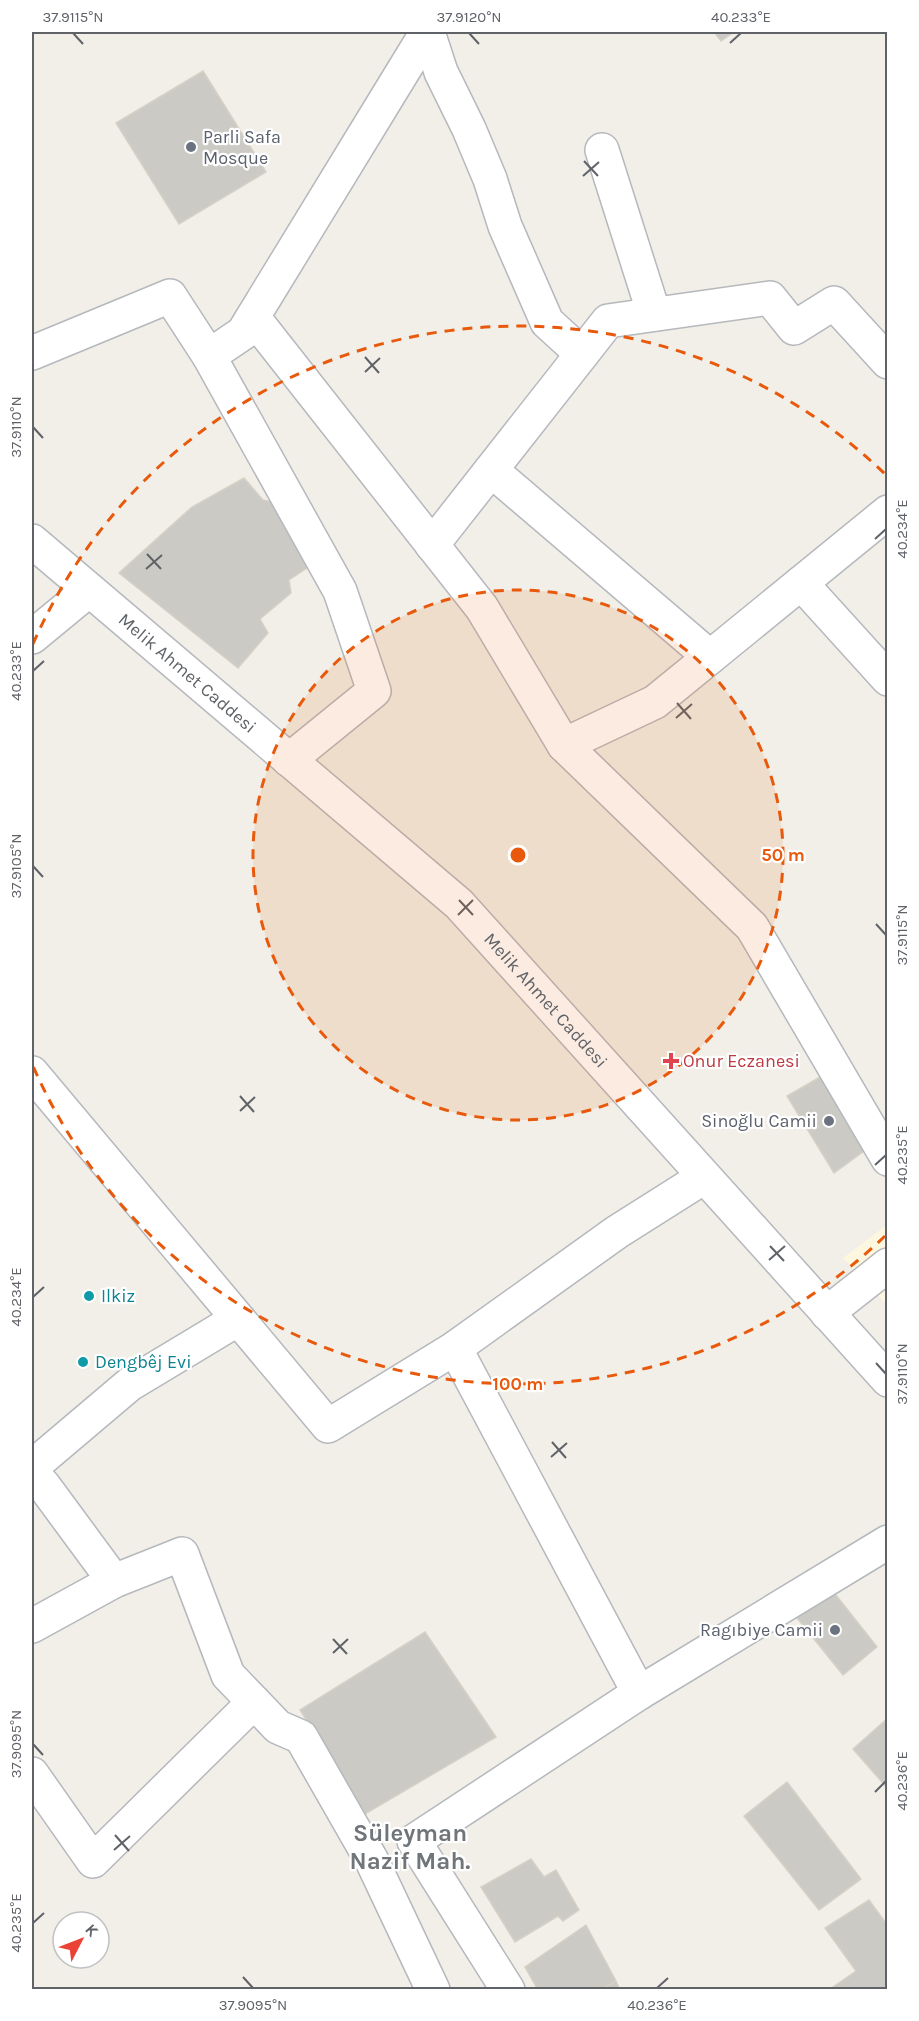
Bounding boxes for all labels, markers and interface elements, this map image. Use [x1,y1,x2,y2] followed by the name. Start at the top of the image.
[42,8,104,26] text: 37.9115°N
[436,8,502,26] text: 37.9120°N
[711,8,771,26] text: 40.233°E
[203,126,281,169] place label: Parli Safa Mosque
[184,140,198,154] marker: Parli Safa Mosque
[7,396,25,458] text: 37.9110°N
[893,499,911,559] text: 40.234°E
[114,608,261,738] street label: Melik Ahmet Caddesi
[7,641,25,701] text: 40.233°E
[7,834,25,898] text: 37.9105°N
[761,844,805,866] text: 50 m
[508,845,528,865] centre of rings
[893,904,911,966] text: 37.9115°N
[479,928,612,1072] street label: Melik Ahmet Caddesi
[683,1050,800,1072] place label: Onur Eczanesi
[664,1054,678,1068] marker: Onur Eczanesi
[701,1110,817,1132] place label: Sinoğlu Camii
[822,1114,836,1128] marker: Sinoğlu Camii
[893,1125,911,1185] text: 40.235°E
[7,1267,25,1327] text: 40.234°E
[101,1285,135,1307] place label: Ilkiz
[82,1289,96,1303] marker: Ilkiz
[893,1343,911,1405] text: 37.9110°N
[95,1351,192,1373] place label: Dengbêj Evi
[76,1355,90,1369] marker: Dengbêj Evi
[493,1373,543,1395] text: 100 m
[700,1619,823,1641] place label: Ragıbiye Camii
[828,1623,842,1637] marker: Ragıbiye Camii
[7,1710,25,1778] text: 37.9095°N
[893,1751,911,1811] text: 40.236°E
[349,1819,471,1875] district label: Süleyman Nazif Mah.
[7,1893,25,1953] text: 40.235°E
[51,1910,111,1970] north arrow
[81,1920,103,1941] text: K
[219,1996,287,2014] text: 37.9095°N
[627,1996,687,2014] text: 40.236°E

